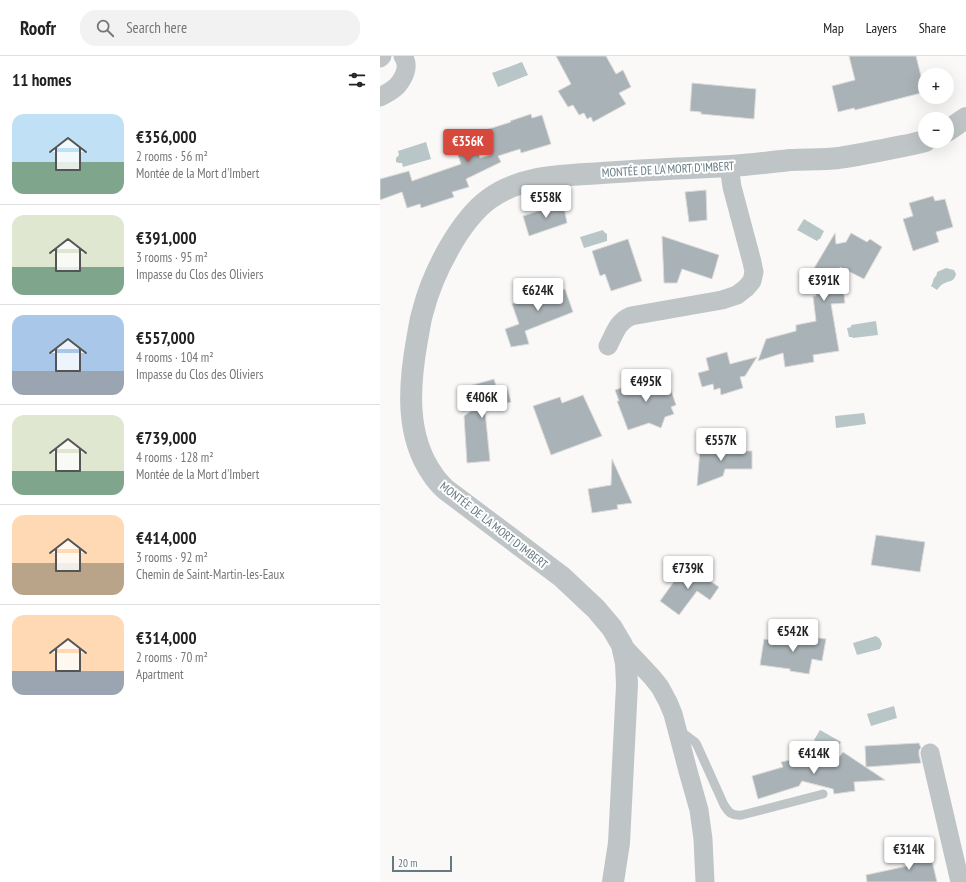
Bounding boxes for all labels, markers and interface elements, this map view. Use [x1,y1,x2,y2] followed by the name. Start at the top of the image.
[80,10,360,46] search box
[20,16,56,40] text: Roofr
[94,17,116,39] icon: search
[126,18,187,37] text: Search here
[823,19,844,37] text: Map
[866,19,897,37] text: Layers
[919,19,946,37] text: Share
[918,68,954,148] map controls
[918,68,954,104] button: +
[12,69,71,91] text: 11 homes
[346,69,368,91] icon: filters
[918,112,954,148] button: −
[136,126,197,148] text: €356,000
[440,129,496,163] pin: €356K
[44,130,92,178] icon: home
[452,133,484,150] text: €356K
[136,148,208,165] text: 2 rooms · 56 m²
[601,158,735,180] street label: MONTÉE DE LA MORT D'IMBERT
[136,165,259,182] text: Montée de la Mort d'Imbert
[518,185,574,219] pin: €558K
[530,189,562,206] text: €558K
[136,227,197,249] text: €391,000
[44,231,92,279] icon: home
[136,249,208,266] text: 3 rooms · 95 m²
[136,266,263,283] text: Impasse du Clos des Oliviers
[796,268,852,302] pin: €391K
[808,272,840,289] text: €391K
[510,278,566,312] pin: €624K
[522,282,554,299] text: €624K
[136,327,195,349] text: €557,000
[44,331,92,379] icon: home
[136,349,214,366] text: 4 rooms · 104 m²
[136,366,263,383] text: Impasse du Clos des Oliviers
[618,369,674,403] pin: €495K
[630,373,662,390] text: €495K
[454,385,510,419] pin: €406K
[466,389,498,406] text: €406K
[136,427,197,449] text: €739,000
[693,428,749,462] pin: €557K
[44,431,92,479] icon: home
[705,432,737,449] text: €557K
[136,449,214,466] text: 4 rooms · 128 m²
[136,466,259,483] text: Montée de la Mort d'Imbert
[437,478,551,572] street label: MONTÉE DE LA MORT D'IMBERT
[136,527,197,549] text: €414,000
[44,531,92,579] icon: home
[136,549,208,566] text: 3 rooms · 92 m²
[660,556,716,590] pin: €739K
[672,560,704,577] text: €739K
[136,566,285,583] text: Chemin de Saint-Martin-les-Eaux
[765,619,821,653] pin: €542K
[777,623,809,640] text: €542K
[136,627,197,649] text: €314,000
[44,631,92,679] icon: home
[136,649,208,666] text: 2 rooms · 70 m²
[136,666,184,683] text: Apartment
[786,741,842,775] pin: €414K
[798,745,830,762] text: €414K
[881,837,937,871] pin: €314K
[893,841,925,858] text: €314K
[392,854,452,873] scale bar
[398,856,417,870] text: 20 m

